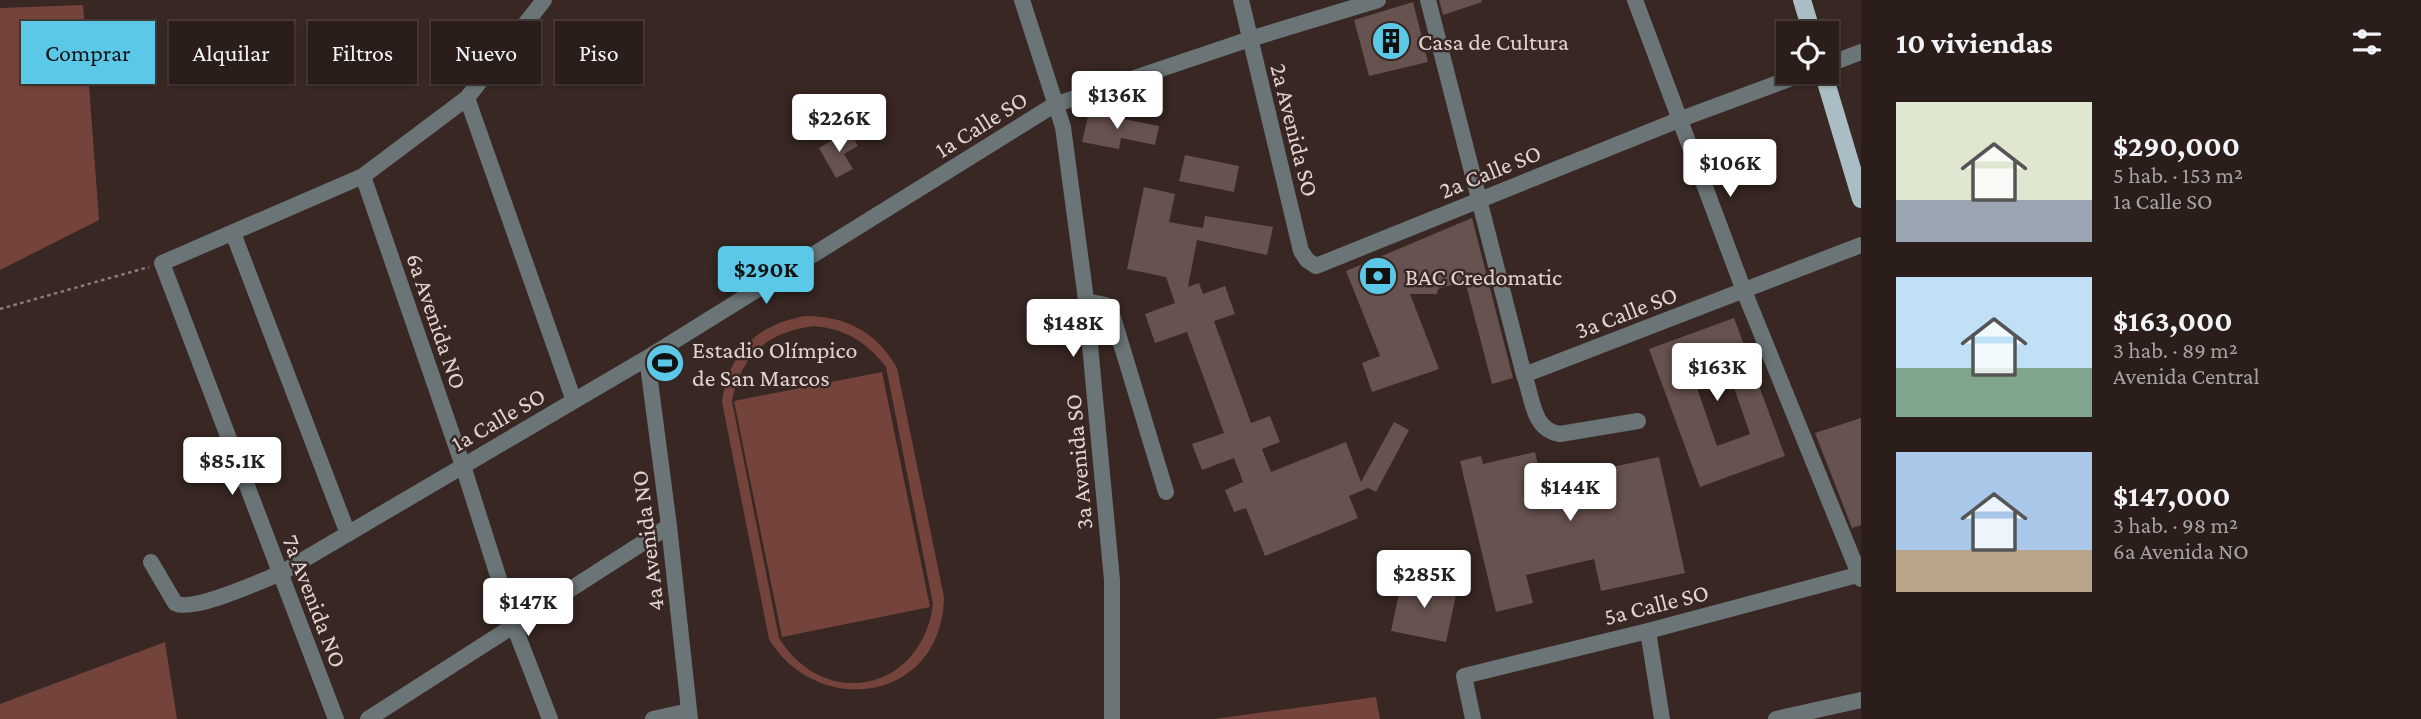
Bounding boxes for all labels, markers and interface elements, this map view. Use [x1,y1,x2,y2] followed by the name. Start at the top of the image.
[1370,20,1412,62] building icon: Casa de Cultura
[21,21,155,84] chip: Comprar
[169,21,294,84] chip: Alquilar
[308,21,417,84] chip: Filtros
[431,21,541,84] chip: Nuevo
[555,21,643,84] chip: Piso
[1776,21,1839,84] map controls
[1776,21,1839,84] button: locate
[2348,23,2386,61] icon: filters
[1896,26,2053,59] text: 10 viviendas
[1418,28,1569,55] place label: Casa de Cultura
[1265,61,1325,199] street label: 2a Avenida SO
[1068,72,1166,131] pin: $136K
[1088,81,1146,107] text: $136K
[930,85,1032,163] street label: 1a Calle SO
[790,94,888,154] pin: $226K
[808,104,870,130] text: $226K
[2113,129,2240,162] text: $290,000
[1952,130,2036,214] icon: home
[1435,138,1545,204] street label: 2a Calle SO
[1681,140,1779,199] pin: $106K
[1699,149,1761,175] text: $106K
[2113,162,2243,188] text: 5 hab. · 153 m²
[2113,188,2212,214] text: 1a Calle SO
[717,246,815,306] pin: $290K
[401,250,473,392] street label: 6a Avenida NO
[1357,255,1399,297] bank icon: BAC Credomatic
[734,256,798,282] text: $290K
[1405,263,1562,290] place label: BAC Credomatic
[1571,280,1681,344] street label: 3a Calle SO
[1024,300,1122,359] pin: $148K
[2113,304,2232,337] text: $163,000
[1952,305,2036,389] icon: home
[1043,309,1103,335] text: $148K
[692,336,857,391] place label: Estadio Olímpico de San Marcos
[2113,337,2238,363] text: 3 hab. · 89 m²
[644,342,686,384] sports icon: Estadio Olímpico de San Marcos
[1668,344,1766,403] pin: $163K
[1688,353,1746,379] text: $163K
[2113,363,2259,389] text: Avenida Central
[446,381,550,457] street label: 1a Calle SO
[1059,393,1097,531] street label: 3a Avenida SO
[175,438,289,497] pin: $85.1K
[199,447,265,473] text: $85.1K
[1521,463,1619,523] pin: $144K
[625,469,669,613] street label: 4a Avenida NO
[1540,473,1600,499] text: $144K
[2113,479,2231,512] text: $147,000
[1952,480,2036,564] icon: home
[2113,512,2238,538] text: 3 hab. · 98 m²
[277,531,353,671] street label: 7a Avenida NO
[2113,538,2249,564] text: 6a Avenida NO
[1375,550,1473,610] pin: $285K
[1393,560,1455,586] text: $285K
[479,578,577,638] pin: $147K
[1601,578,1711,630] street label: 5a Calle SO
[499,588,557,614] text: $147K

